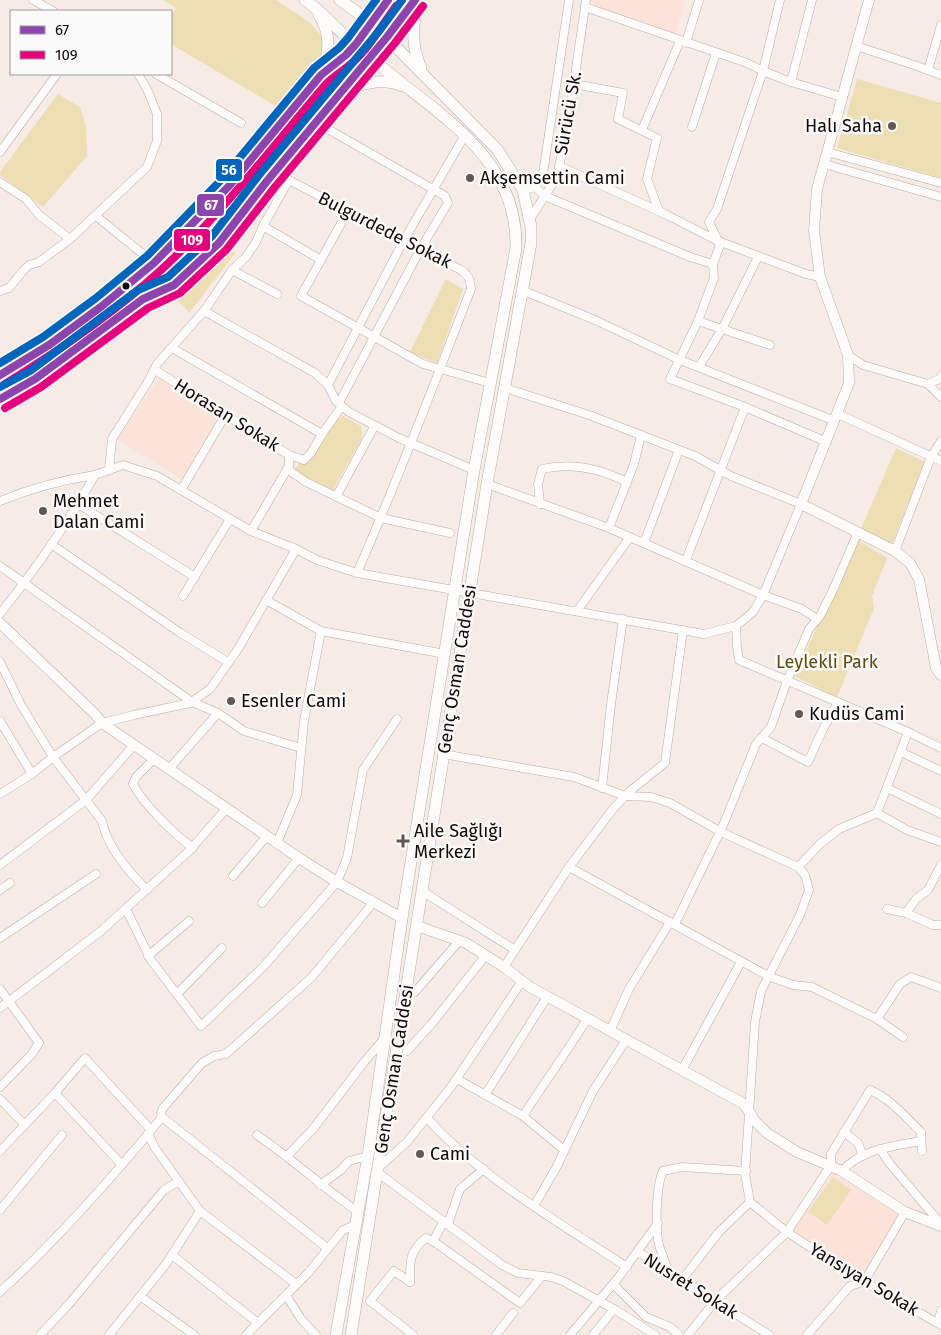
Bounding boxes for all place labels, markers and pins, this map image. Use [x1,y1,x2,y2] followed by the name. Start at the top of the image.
[805,115,882,137] place label: Halı Saha
[886,120,898,132] marker: Halı Saha
[480,167,625,189] place label: Akşemsettin Cami
[464,172,476,184] marker: Akşemsettin Cami
[121,281,131,291] unlabelled marker
[53,490,145,533] place label: Mehmet Dalan Cami
[37,505,49,517] marker: Mehmet Dalan Cami
[241,690,346,712] place label: Esenler Cami
[225,695,237,707] marker: Esenler Cami
[809,703,905,725] place label: Kudüs Cami
[793,708,805,720] marker: Kudüs Cami
[414,820,503,863] place label: Aile Sağlığı Merkezi
[396,834,410,848] marker: Aile Sağlığı Merkezi
[430,1143,470,1165] place label: Cami
[414,1148,426,1160] marker: Cami

